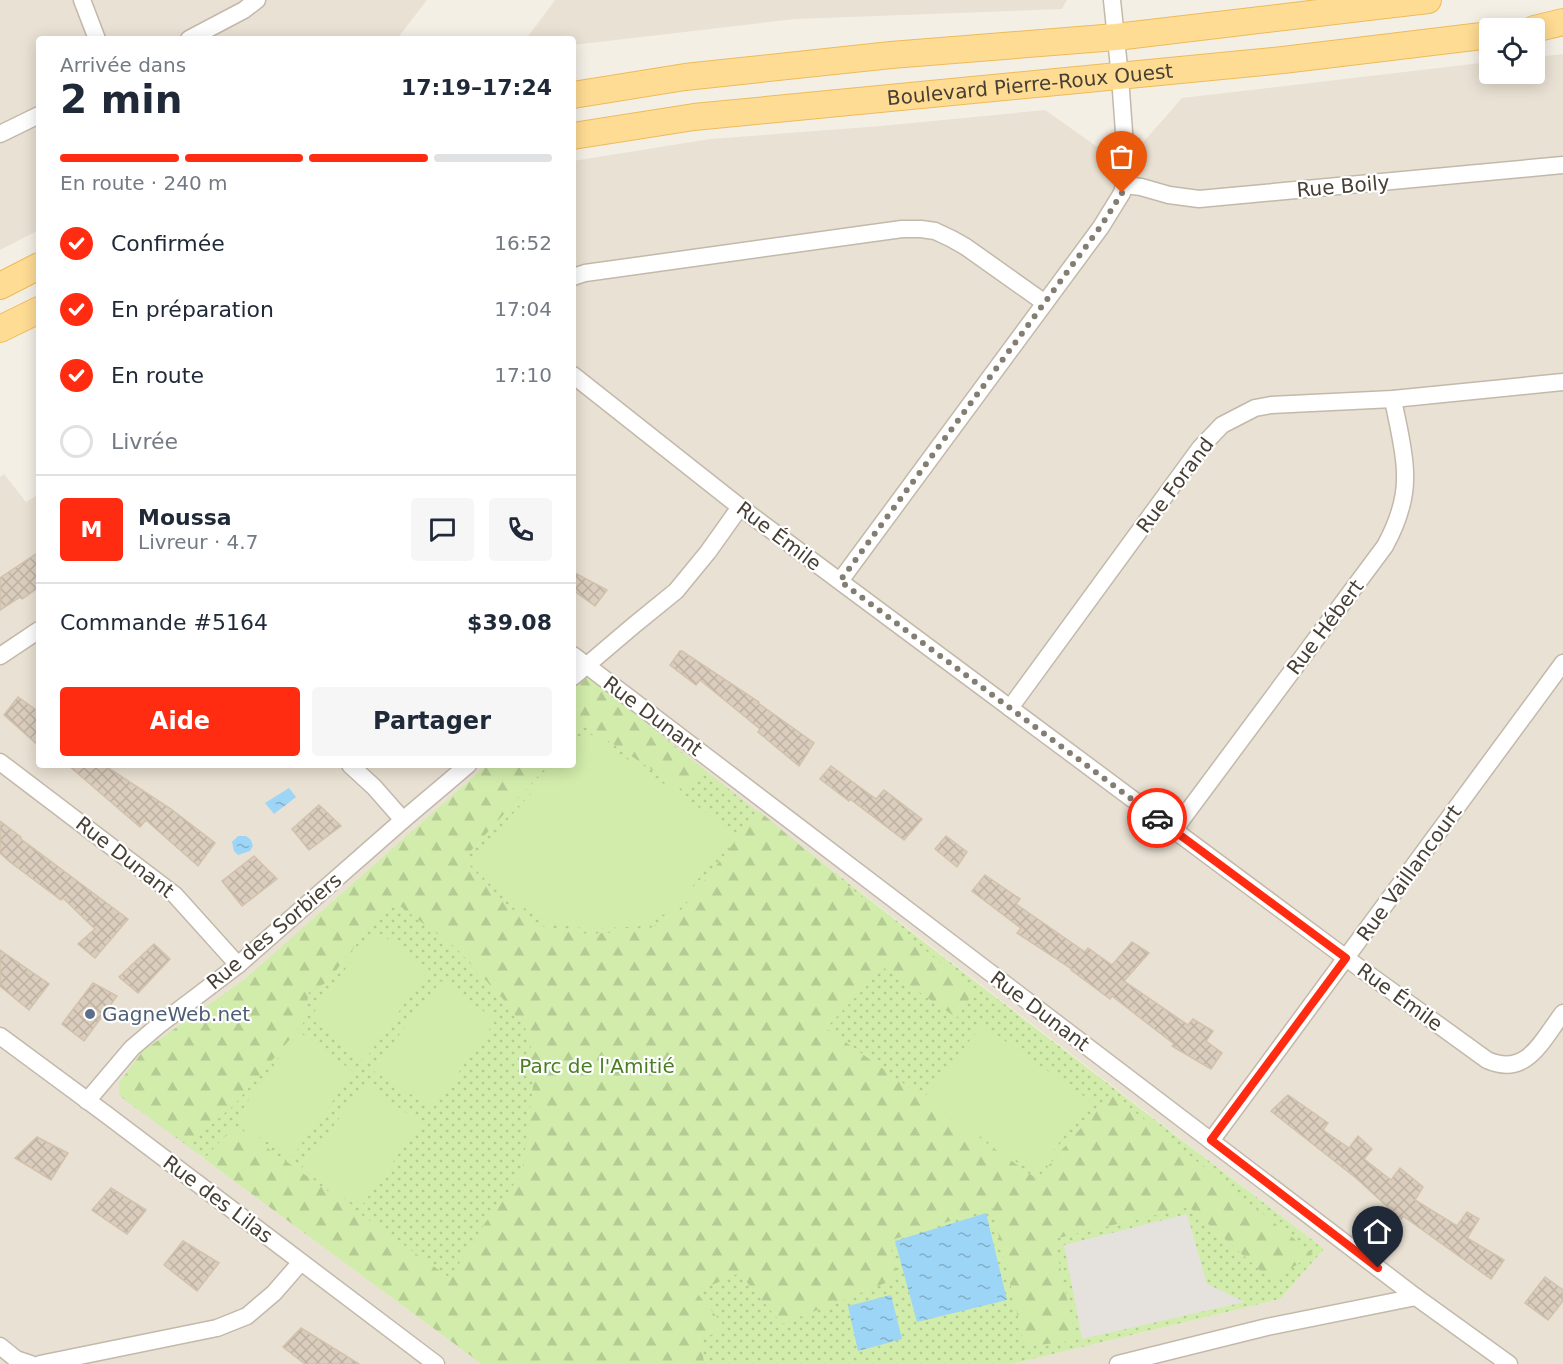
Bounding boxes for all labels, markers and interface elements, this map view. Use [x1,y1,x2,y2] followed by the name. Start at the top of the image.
[1479,18,1545,84] map controls
[1479,18,1545,84] button: locate
[60,53,186,77] text: Arrivée dans
[886,59,1174,110] street label: Boulevard Pierre-Roux Ouest
[401,75,552,100] text: 17:19–17:24
[60,77,182,122] text: 2 min
[1096,131,1147,193] pin
[1105,140,1138,173] icon: bag
[1296,170,1391,202] street label: Rue Boily
[60,171,228,195] text: En route · 240 m
[60,227,93,260] icon: check
[111,231,225,256] text: Confirmée
[494,231,552,255] text: 16:52
[60,293,93,326] icon: check
[111,297,274,322] text: En préparation
[494,297,552,321] text: 17:04
[60,359,93,392] icon: check
[111,363,204,388] text: En route
[494,363,552,387] text: 17:10
[111,429,178,454] text: Livrée
[1131,433,1219,537] street label: Rue Forand
[732,496,826,576] street label: Rue Émile
[411,498,474,561] button: chat
[489,498,552,561] button: phone
[138,505,232,530] text: Moussa
[81,517,102,542] text: M
[138,530,258,554] text: Livreur · 4.7
[1281,575,1369,679] street label: Rue Hébert
[60,610,268,635] text: Commande #5164
[467,610,552,635] text: $39.08
[599,671,707,761] street label: Rue Dunant
[60,687,300,756] button: Aide
[312,687,552,756] button: Partager
[1127,788,1187,848] courier
[1352,800,1466,946] street label: Rue Vaillancourt
[1141,802,1174,835] icon: car
[71,811,179,903] street label: Rue Dunant
[202,868,346,994] street label: Rue des Sorbiers
[1353,958,1447,1036] street label: Rue Émile
[986,966,1094,1056] street label: Rue Dunant
[102,1002,250,1026] place label: GagneWeb.net
[83,1007,97,1021] marker: GagneWeb.net
[519,1054,675,1078] park label: Parc de l'Amitié
[158,1150,278,1248] street label: Rue des Lilas
[1352,1206,1403,1268] pin
[1361,1215,1394,1248] icon: home

